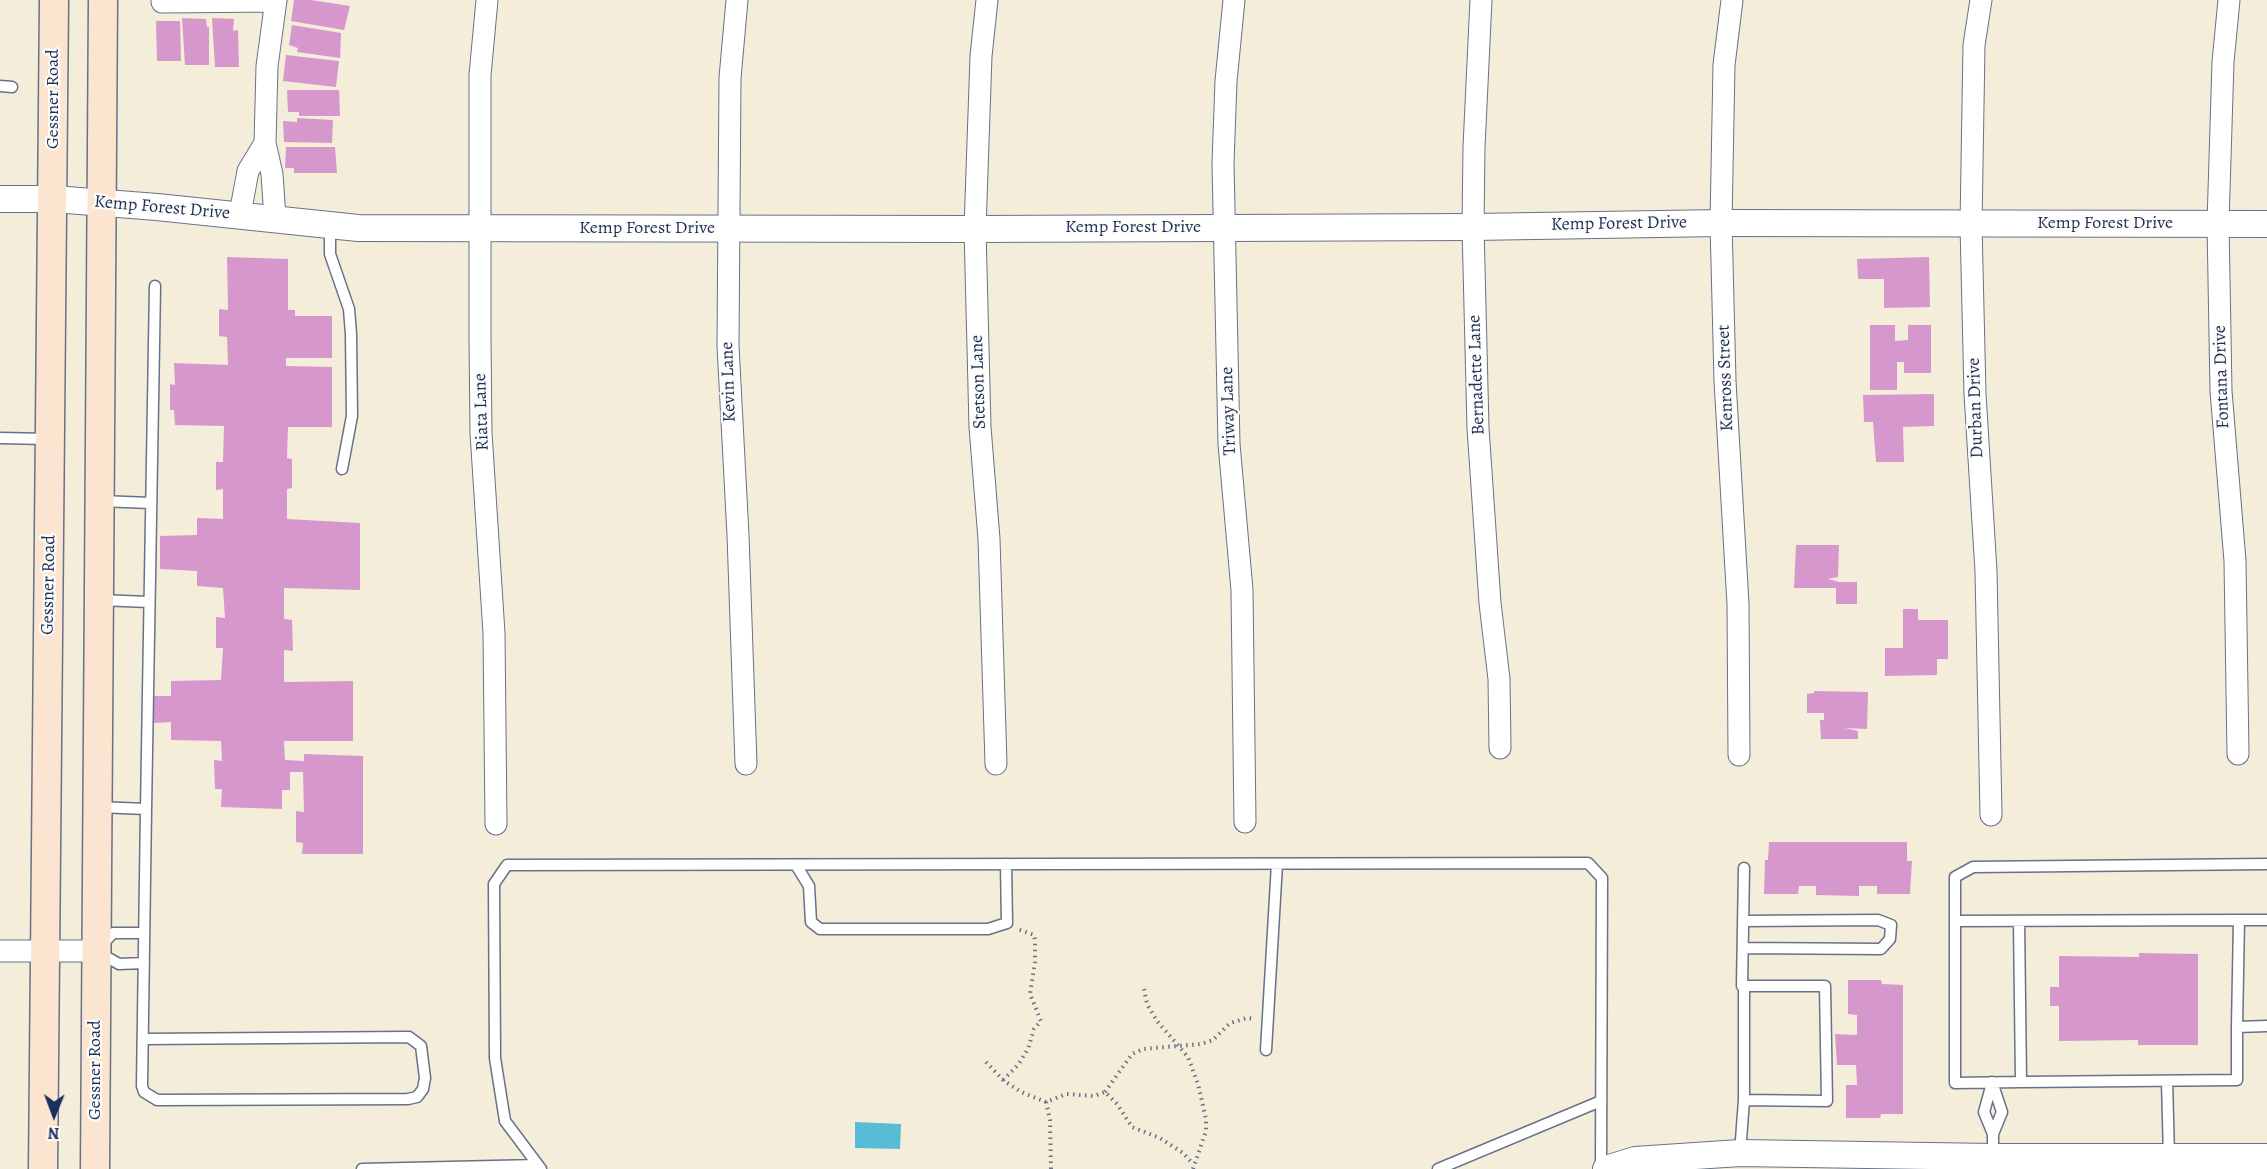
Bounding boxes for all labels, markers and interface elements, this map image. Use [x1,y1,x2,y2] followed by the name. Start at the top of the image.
[43,49,65,149] street label: Gessner Road
[93,191,231,225] street label: Kemp Forest Drive
[1551,212,1687,236] street label: Kemp Forest Drive
[2037,213,2173,235] street label: Kemp Forest Drive
[1065,217,1201,239] street label: Kemp Forest Drive
[579,218,715,240] street label: Kemp Forest Drive
[1464,314,1490,436] street label: Bernadette Lane
[1713,324,1739,432] street label: Kenross Street
[2209,325,2235,429] street label: Fontana Drive
[967,334,991,430] street label: Stetson Lane
[717,341,741,423] street label: Kevin Lane
[1963,357,1989,459] street label: Durban Drive
[1217,366,1241,456] street label: Triway Lane
[470,373,494,451] street label: Riata Lane
[37,535,61,635] street label: Gessner Road
[85,1020,107,1120] street label: Gessner Road
[24,1085,84,1145] north arrow
[48,1122,60,1144] text: N

